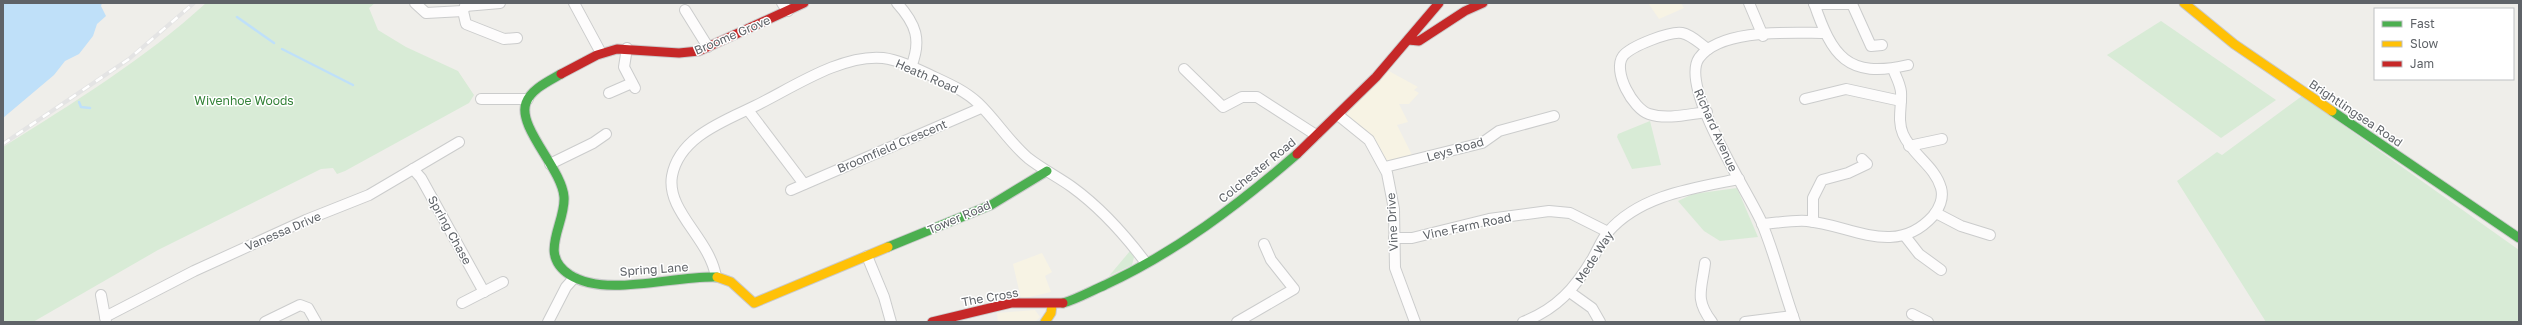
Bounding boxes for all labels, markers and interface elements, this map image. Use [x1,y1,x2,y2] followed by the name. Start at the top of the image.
[2374,8,2514,80] legend
[692,12,772,58] street label: Broome Grove
[2410,16,2435,31] text: Fast
[2410,36,2438,51] text: Slow
[893,55,961,97] street label: Heath Road
[2410,56,2434,71] text: Jam
[2306,76,2406,150] street label: Brightlingsea Road
[1691,86,1741,174] street label: Richard Avenue
[194,93,294,108] park label: Wivenhoe Woods
[835,116,949,176] street label: Broomfield Crescent
[1215,134,1299,206] street label: Colchester Road
[1425,134,1485,164] street label: Leys Road
[1383,192,1401,252] street label: Vine Drive
[425,193,475,267] street label: Spring Chase
[925,197,993,237] street label: Tower Road
[243,208,323,254] street label: Vanessa Drive
[1421,209,1513,243] street label: Vine Farm Road
[1572,228,1616,286] street label: Mede Way
[619,259,689,279] street label: Spring Lane
[960,285,1020,309] street label: The Cross

